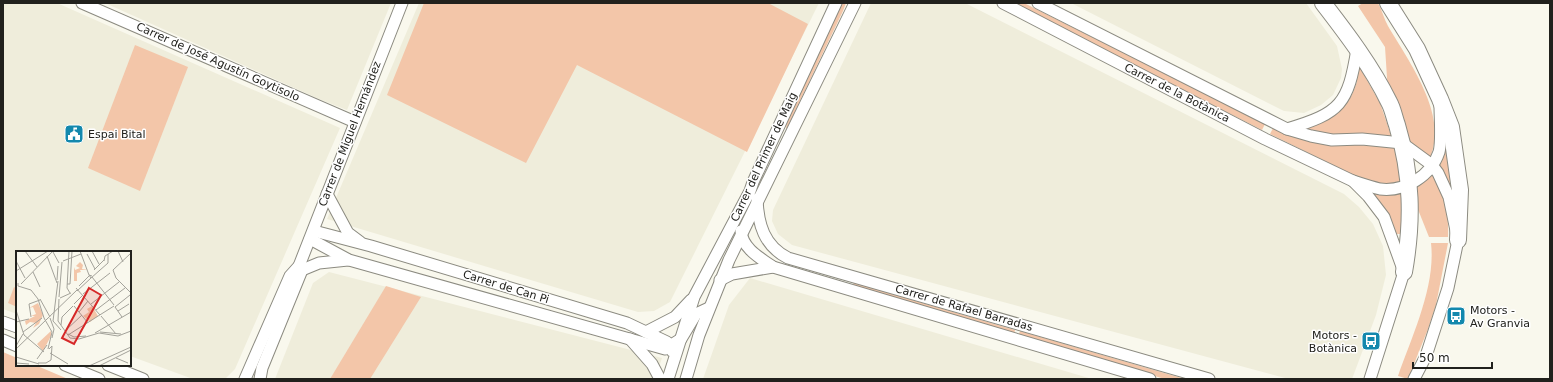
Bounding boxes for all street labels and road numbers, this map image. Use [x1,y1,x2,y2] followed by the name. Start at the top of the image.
[134,20,302,104] street label: Carrer de José Agustín Goytisolo
[316,59,384,208] street label: Carrer de Miguel Hernández
[1122,61,1232,125] street label: Carrer de la Botànica
[728,90,800,224] street label: Carrer del Primer de Maig
[461,268,551,306] street label: Carrer de Can Pi
[894,282,1035,334] street label: Carrer de Rafael Barradas

